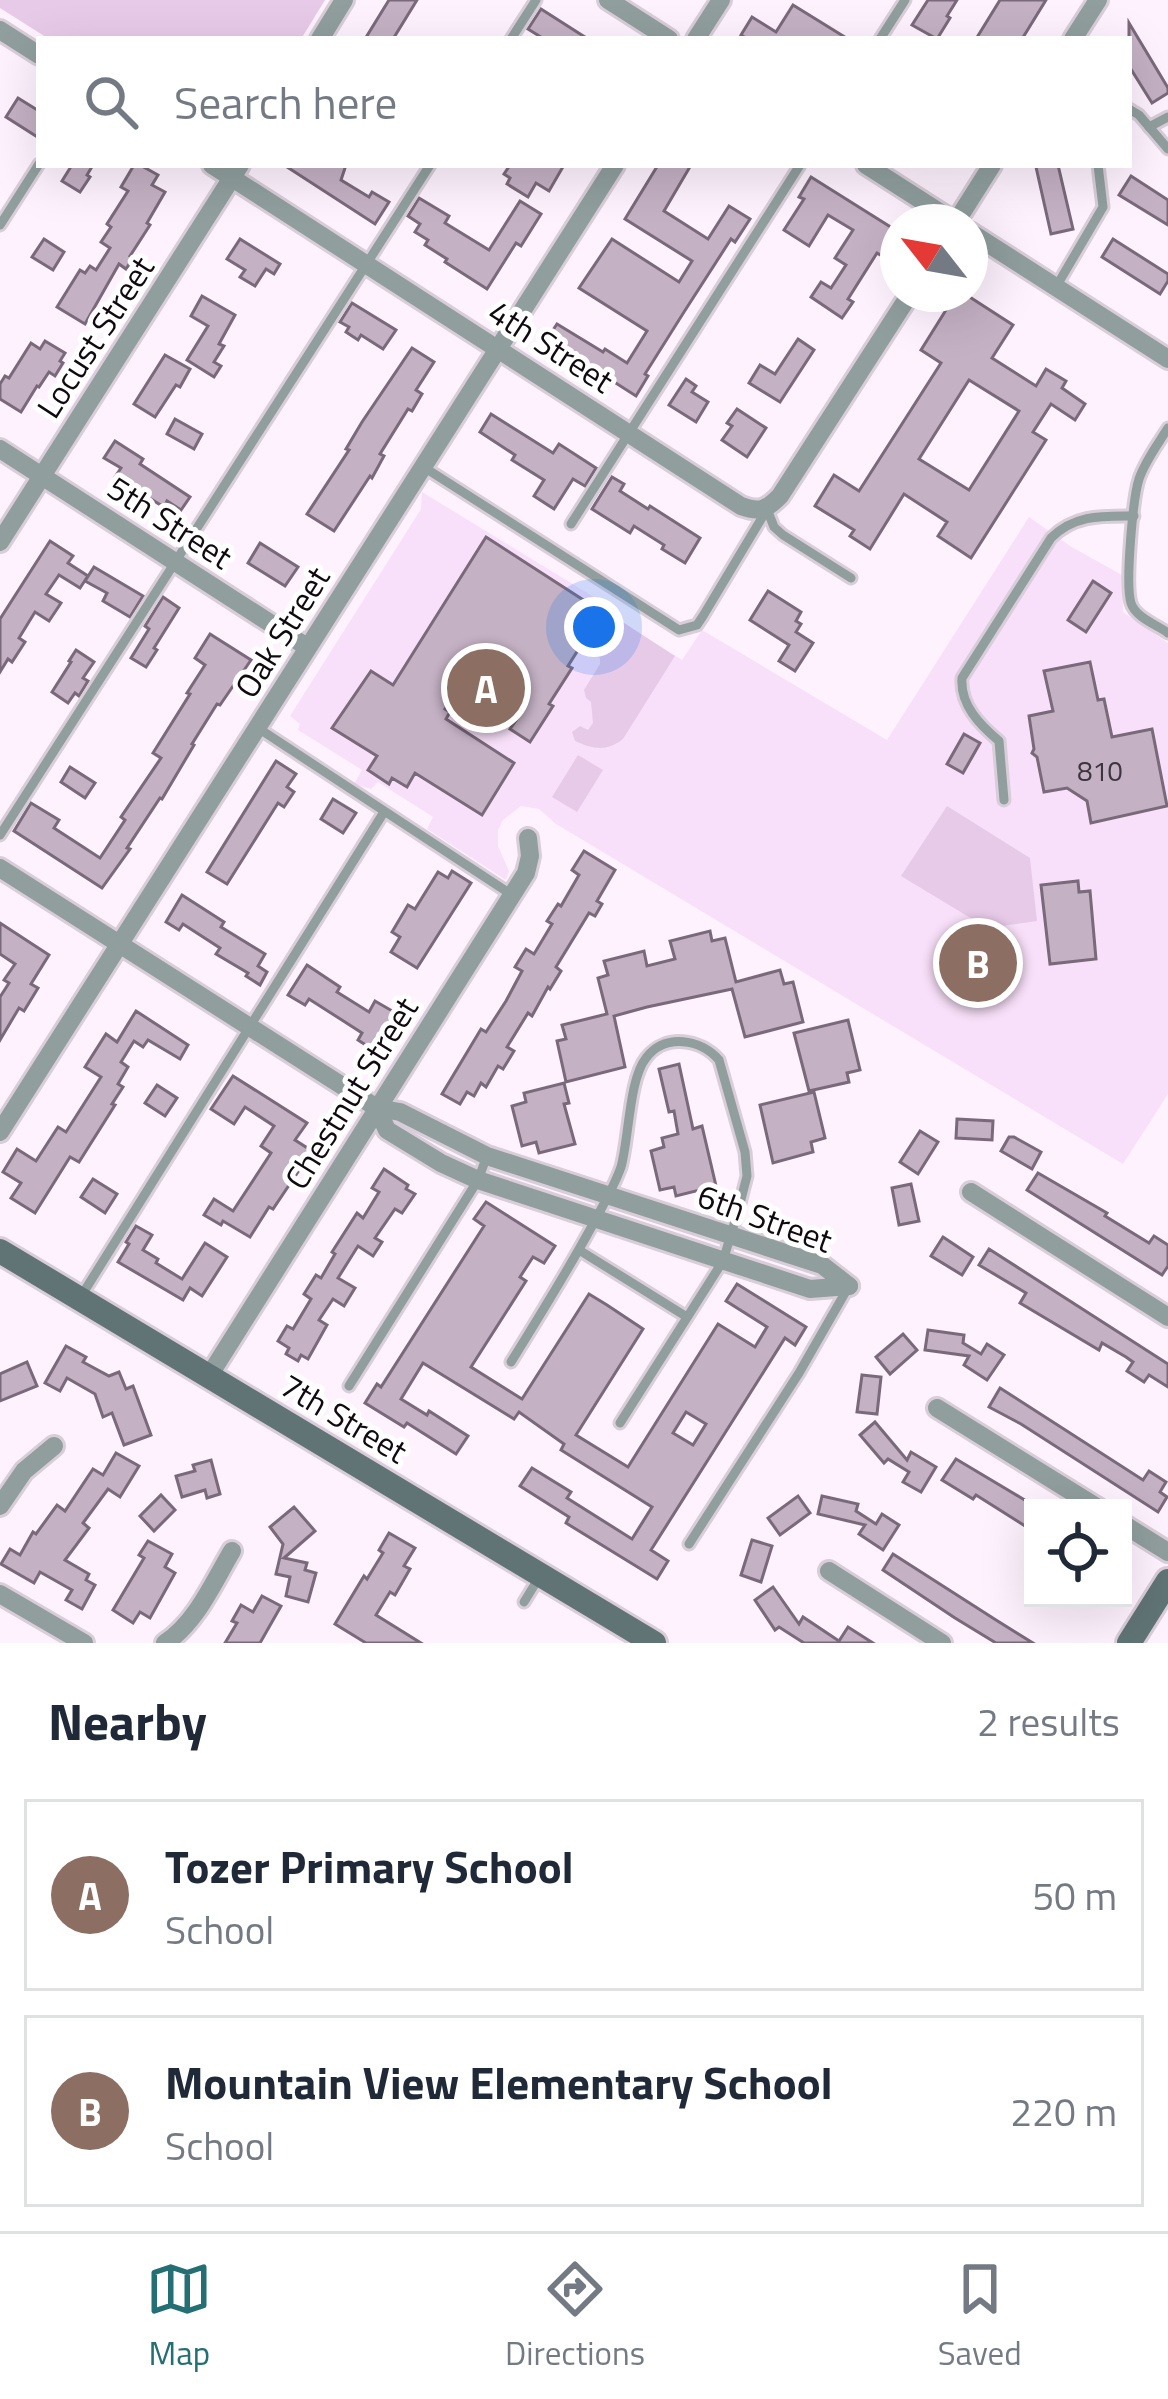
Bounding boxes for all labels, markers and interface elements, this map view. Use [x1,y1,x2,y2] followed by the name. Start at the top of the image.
[36,36,1132,168] search box
[174,68,397,136] text: Search here
[78,69,144,135] icon: search
[880,204,988,312] north arrow
[24,246,166,428] street label: Locust Street
[479,287,624,405] street label: 4th Street
[98,463,243,581] street label: 5th Street
[222,556,342,707] street label: Oak Street
[564,597,624,657] your location
[447,643,525,733] pin: A
[1077,750,1123,791] house number: 810
[939,918,1017,1008] pin: B
[272,987,430,1199] street label: Chestnut Street
[691,1171,840,1266] street label: 6th Street
[271,1360,417,1476] street label: 7th Street
[1024,1499,1132,1607] map controls
[1024,1499,1132,1607] button: locate
[48,1682,207,1760] text: Nearby
[977,1692,1120,1751] text: 2 results
[165,1832,574,1900] text: Tozer Primary School
[78,1866,102,1925] text: A
[1032,1866,1117,1925] text: 50 m
[165,1900,274,1959] text: School
[165,2048,833,2116] text: Mountain View Elementary School
[78,2082,102,2141] text: B
[1010,2082,1117,2141] text: 220 m
[165,2116,274,2175] text: School
[146,2256,212,2378] tab: Map
[505,2256,645,2378] tab: Directions
[938,2256,1022,2378] tab: Saved

